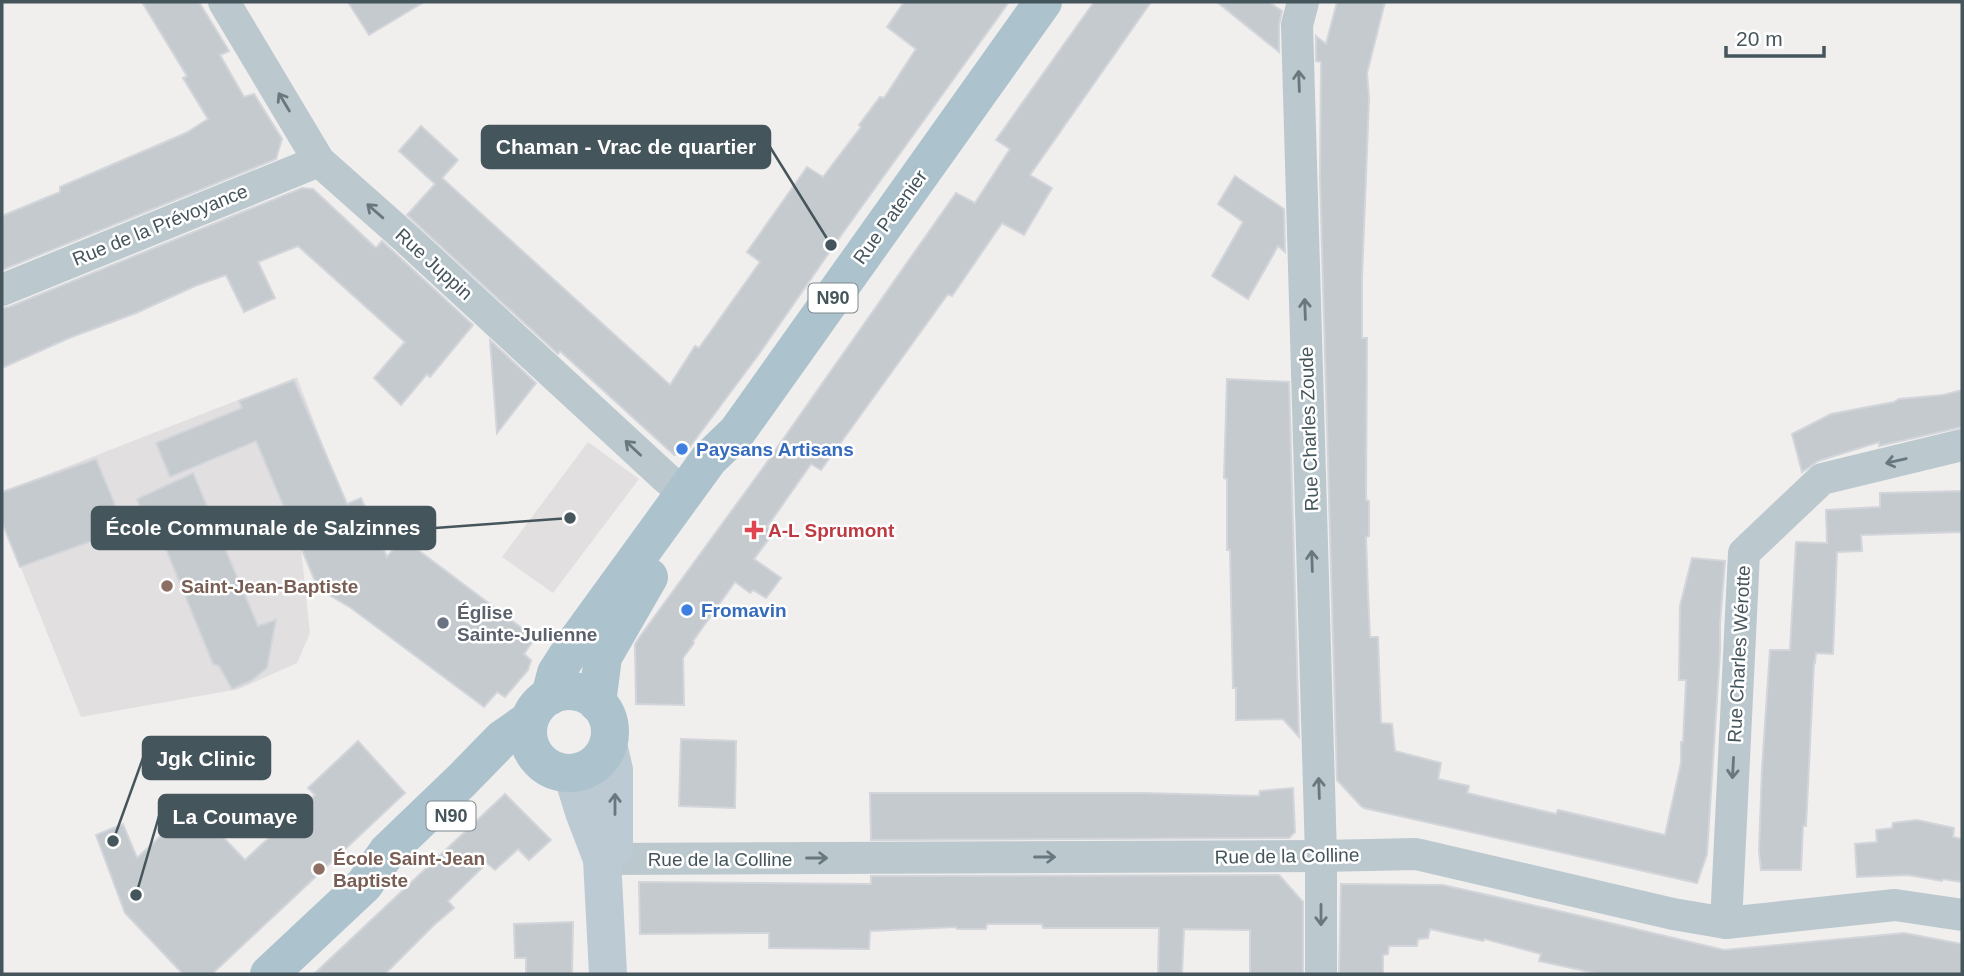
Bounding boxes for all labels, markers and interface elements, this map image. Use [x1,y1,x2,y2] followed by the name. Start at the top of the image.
[1726,14,1824,58] scale bar
[1736,27,1783,50] text: 20 m
[1292,70,1306,93] one-way arrow
[277,93,291,113] one-way arrow
[482,126,770,168] callout: Chaman - Vrac de quartier
[496,135,756,158] text: Chaman - Vrac de quartier
[849,165,931,268] street label: Rue Patenier
[69,180,251,270] street label: Rue de la Prévoyance
[366,203,384,219] one-way arrow
[391,224,477,304] street label: Rue Juppin
[808,284,858,312] road number: N90
[1299,297,1312,320] one-way arrow
[1296,346,1322,512] street label: Rue Charles Zoude
[625,439,642,456] one-way arrow
[696,439,854,460] place label: Paysans Artisans
[674,441,690,457] marker: Paysans Artisans
[1885,455,1908,468] one-way arrow
[92,507,435,549] callout: École Communale de Salzinnes
[105,516,421,539] text: École Communale de Salzinnes
[768,520,895,541] place label: A-L Sprumont
[746,522,762,538] marker: A-L Sprumont
[1306,549,1319,572] one-way arrow
[1724,565,1754,743] street label: Rue Charles Wérotte
[181,576,358,597] place label: Saint-Jean-Baptiste
[159,578,175,594] marker: Saint-Jean-Baptiste
[701,600,787,621] place label: Fromavin
[457,602,597,645] place label: Église Sainte-Julienne
[679,602,695,618] marker: Fromavin
[435,615,451,631] marker: Église Sainte-Julienne
[143,737,270,779] callout: Jgk Clinic
[156,747,256,770] text: Jgk Clinic
[1727,756,1740,779] one-way arrow
[1312,777,1326,800] one-way arrow
[608,793,622,816] one-way arrow
[159,795,312,837] callout: La Coumaye
[426,802,476,830] road number: N90
[173,805,297,828] text: La Coumaye
[1214,844,1360,868] street label: Rue de la Colline
[333,848,485,891] place label: École Saint-Jean Baptiste
[648,849,792,870] street label: Rue de la Colline
[1033,851,1056,864] one-way arrow
[806,852,829,865] one-way arrow
[311,861,327,877] marker: École Saint-Jean Baptiste
[1314,903,1328,926] one-way arrow

